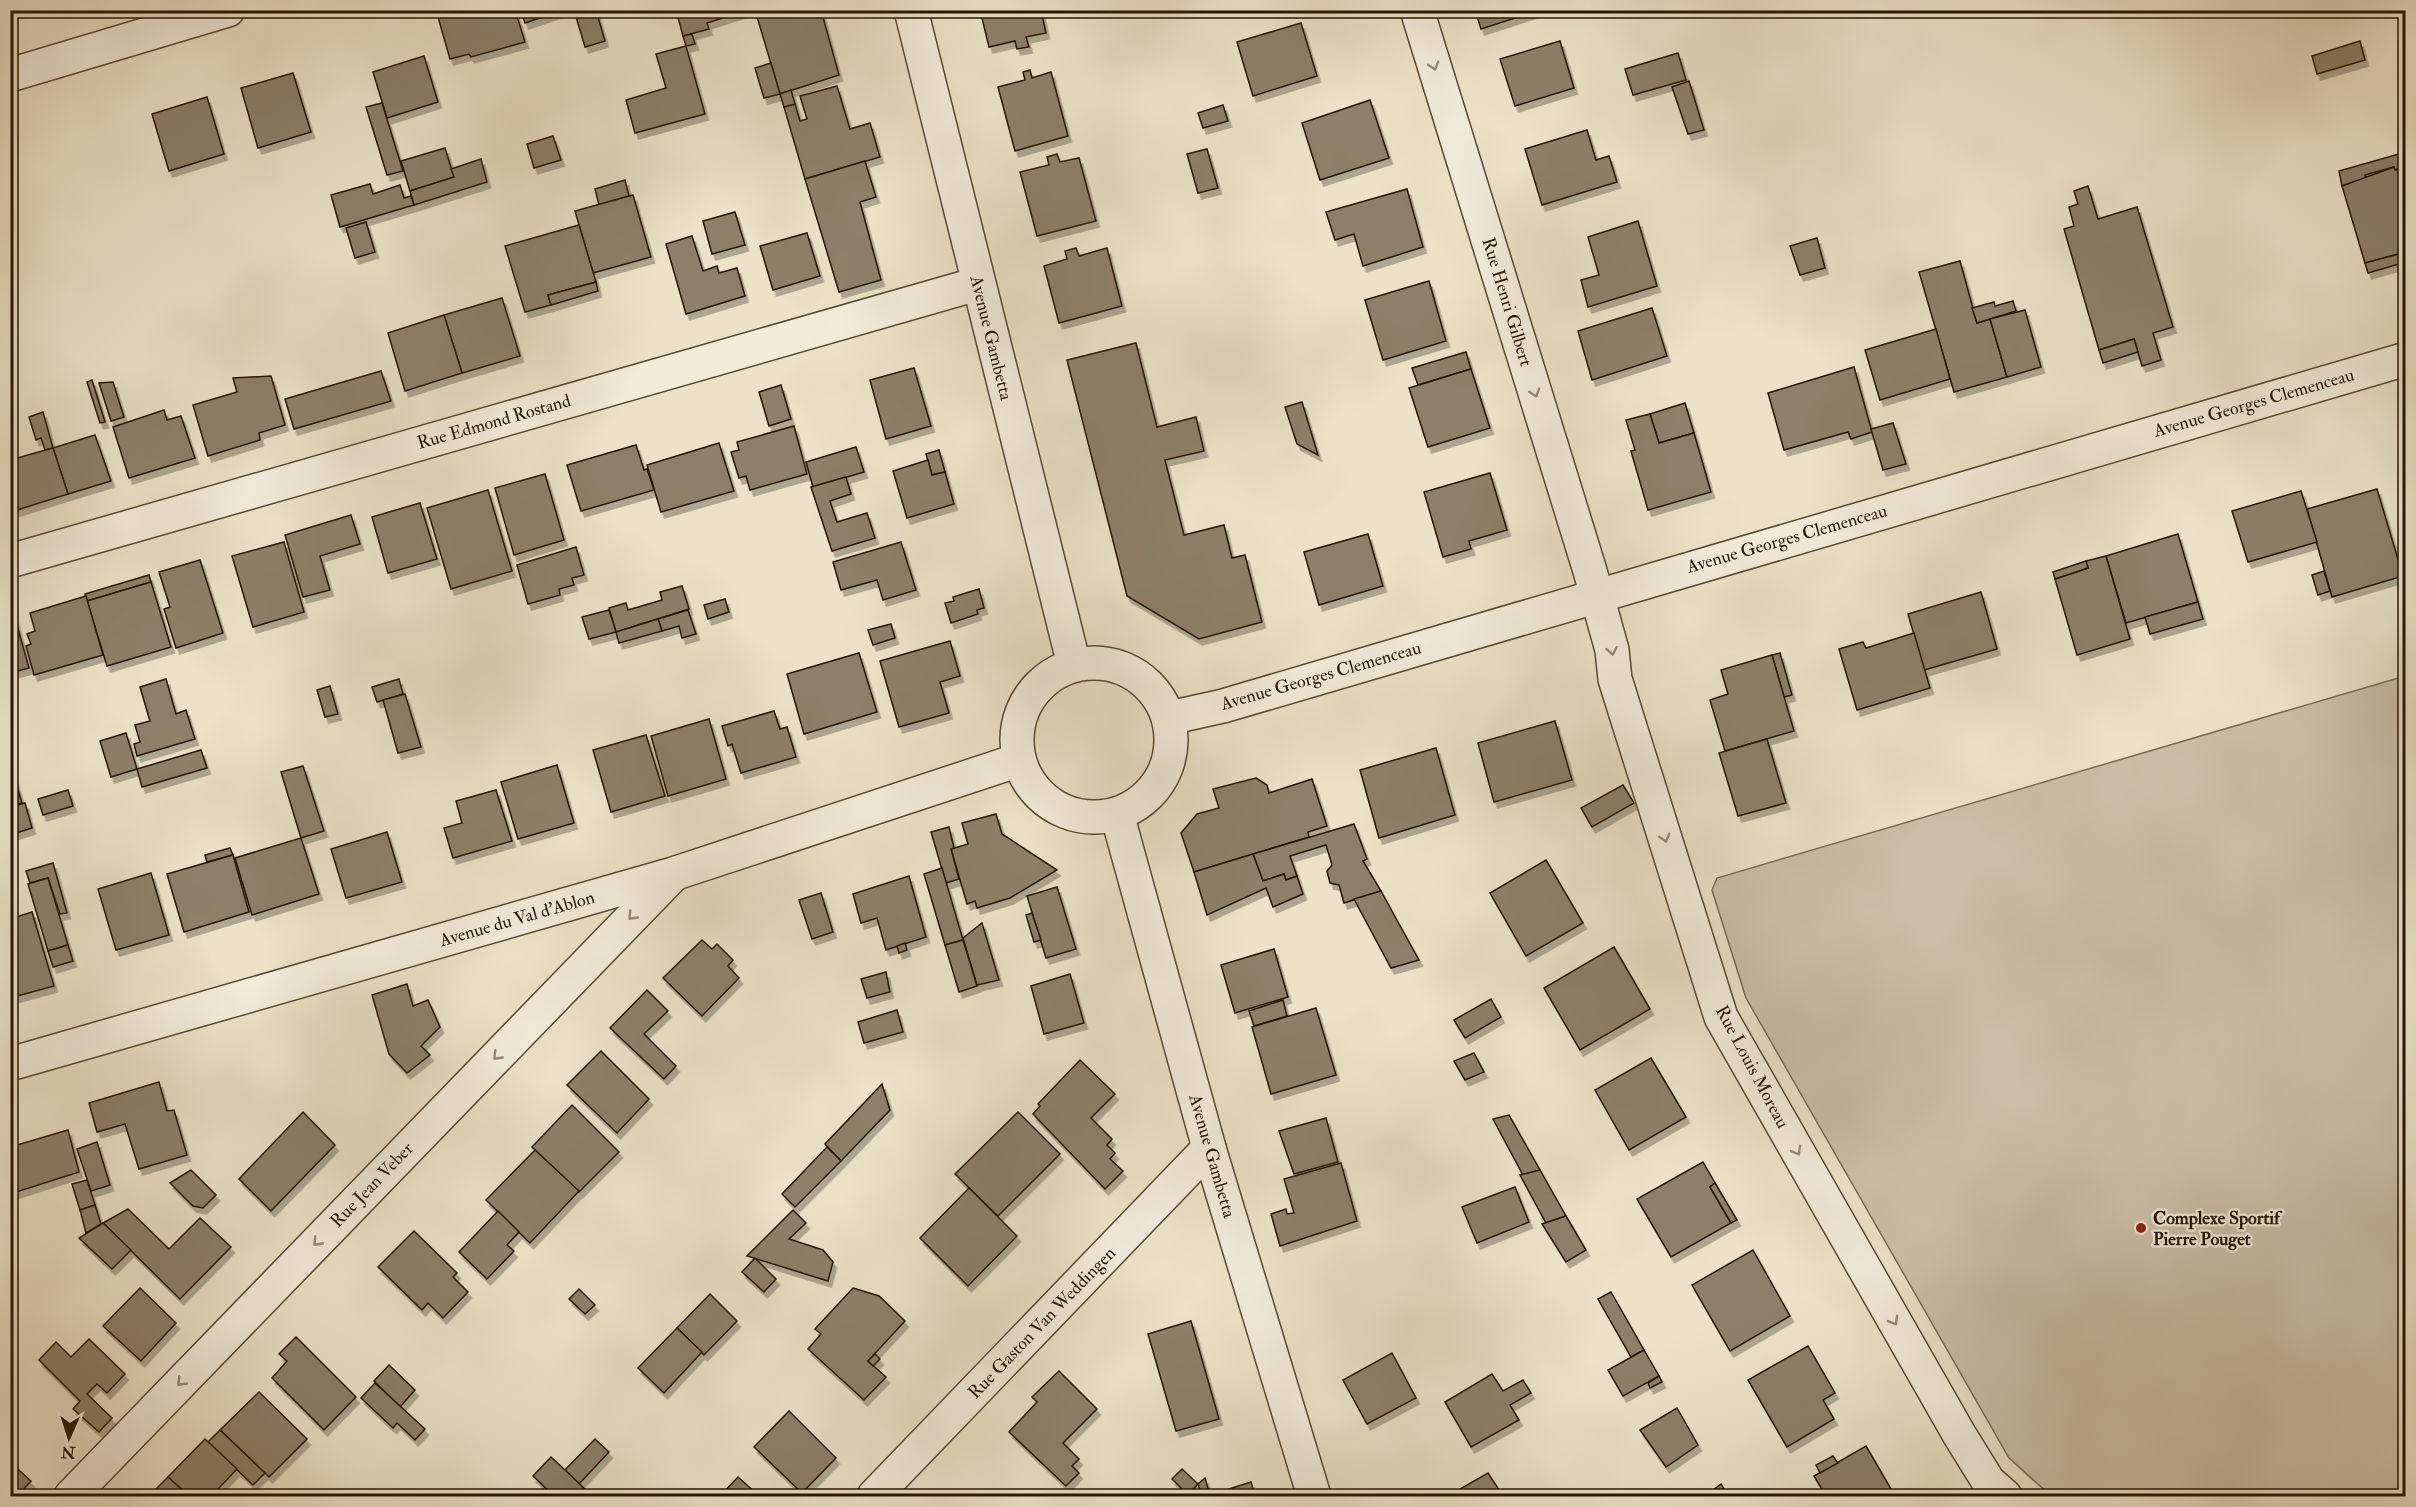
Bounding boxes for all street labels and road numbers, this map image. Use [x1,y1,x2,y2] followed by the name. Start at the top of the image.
[1477,235,1538,369] street label: Rue Henri Gilbert
[964,272,1018,403] street label: Avenue Gambetta
[2150,363,2357,443] street label: Avenue Georges Clemenceau
[415,389,573,455] street label: Rue Edmond Rostand
[1683,499,1890,579] street label: Avenue Georges Clemenceau
[1217,636,1424,716] street label: Avenue Georges Clemenceau
[436,886,597,952] street label: Avenue du Val d'Ablon
[1710,1002,1794,1132] street label: Rue Louis Moreau
[1183,1090,1241,1221] street label: Avenue Gambetta
[325,1137,419,1233] street label: Rue Jean Veber
[963,1242,1121,1404] street label: Rue Gaston Van Weddingen

